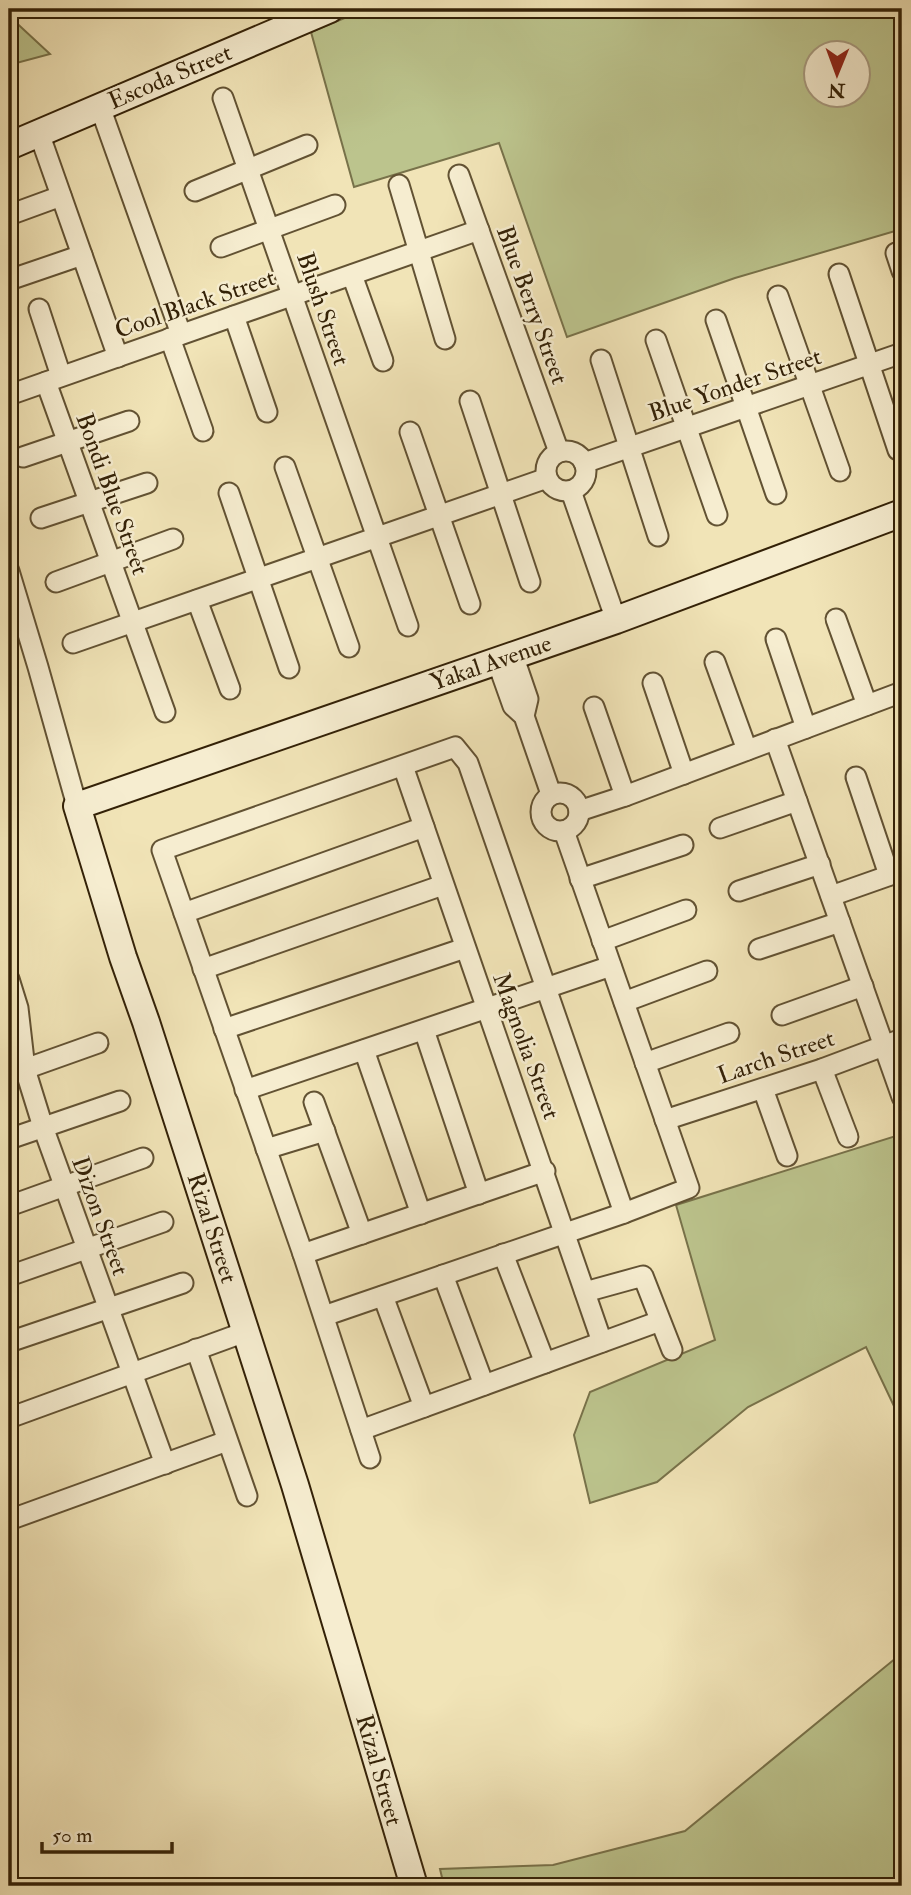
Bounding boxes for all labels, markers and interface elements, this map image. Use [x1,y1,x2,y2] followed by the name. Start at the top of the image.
[104,37,237,117] street label: Escoda Street
[802,38,872,108] north arrow
[827,78,846,102] text: N
[489,222,575,389] street label: Blue Berry Street
[289,248,357,370] street label: Blush Street
[111,262,279,346] street label: Cool Black Street
[644,341,826,429] street label: Blue Yonder Street
[68,409,156,579] street label: Bondi Blue Street
[426,628,556,698] street label: Yakal Avenue
[485,968,567,1124] street label: Magnolia Street
[714,1023,839,1091] street label: Larch Street
[64,1152,136,1280] street label: Dizon Street
[180,1169,244,1287] street label: Rizal Street
[348,1711,410,1829] street label: Rizal Street
[42,1811,172,1855] scale bar
[52,1822,93,1849] text: 50 m

